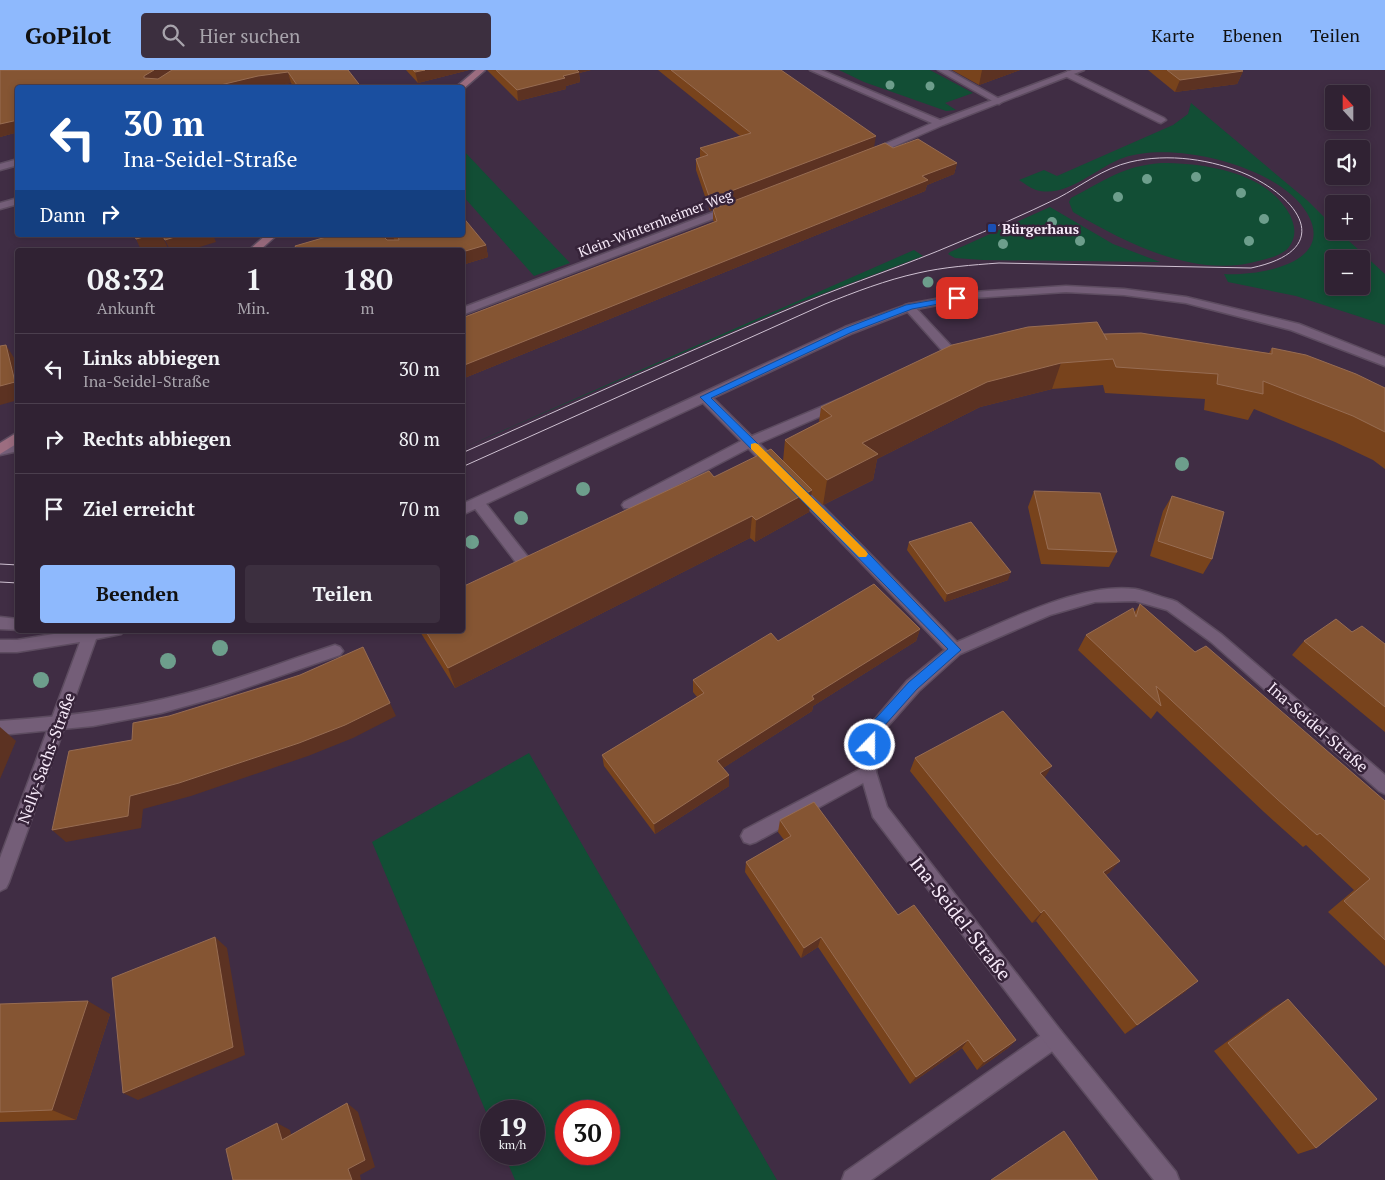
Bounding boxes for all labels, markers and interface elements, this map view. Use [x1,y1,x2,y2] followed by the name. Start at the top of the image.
[141,13,491,58] search box
[25,19,111,51] text: GoPilot
[159,21,187,49] icon: search
[199,23,300,48] text: Hier suchen
[1151,23,1195,47] text: Karte
[1223,23,1282,47] text: Ebenen
[1310,23,1360,47] text: Teilen
[1325,85,1370,130] north arrow
[1325,85,1370,295] map controls
[123,100,204,146] text: 30 m
[40,105,105,170] icon: left
[1325,140,1370,185] button: sound
[123,144,298,173] text: Ina-Seidel-Straße
[575,185,735,261] street label: Klein-Winternheimer Weg
[1325,195,1370,240] button: +
[96,200,124,228] icon: right
[40,202,86,227] text: Dann
[1002,219,1079,238] place label: Bürgerhaus
[986,222,998,234] marker: Bürgerhaus
[1325,250,1370,295] button: −
[87,259,165,299] text: 08:32
[245,259,262,299] text: 1
[342,259,393,299] text: 180
[936,277,978,319] pin
[943,284,971,312] icon: arrive
[97,297,155,319] text: Ankunft
[237,297,270,319] text: Min.
[361,297,374,319] text: m
[83,345,220,370] text: Links abbiegen
[40,355,68,383] icon: left
[399,356,440,381] text: 30 m
[83,370,210,392] text: Ina-Seidel-Straße
[40,425,68,453] icon: right
[83,426,231,451] text: Rechts abbiegen
[399,426,440,451] text: 80 m
[40,495,68,523] icon: arrive
[83,496,195,521] text: Ziel erreicht
[399,496,440,521] text: 70 m
[40,565,235,623] button: Beenden
[245,565,440,623] button: Teilen
[1263,677,1373,777] street label: Ina-Seidel-Straße
[12,689,80,827] street label: Nelly-Sachs-Straße
[843,718,895,770] position arrow
[905,851,1017,985] street label: Ina-Seidel-Straße
[555,1100,620,1165] speed limit sign: 30
[498,1110,527,1143] text: 19
[499,1137,526,1152] text: km/h

